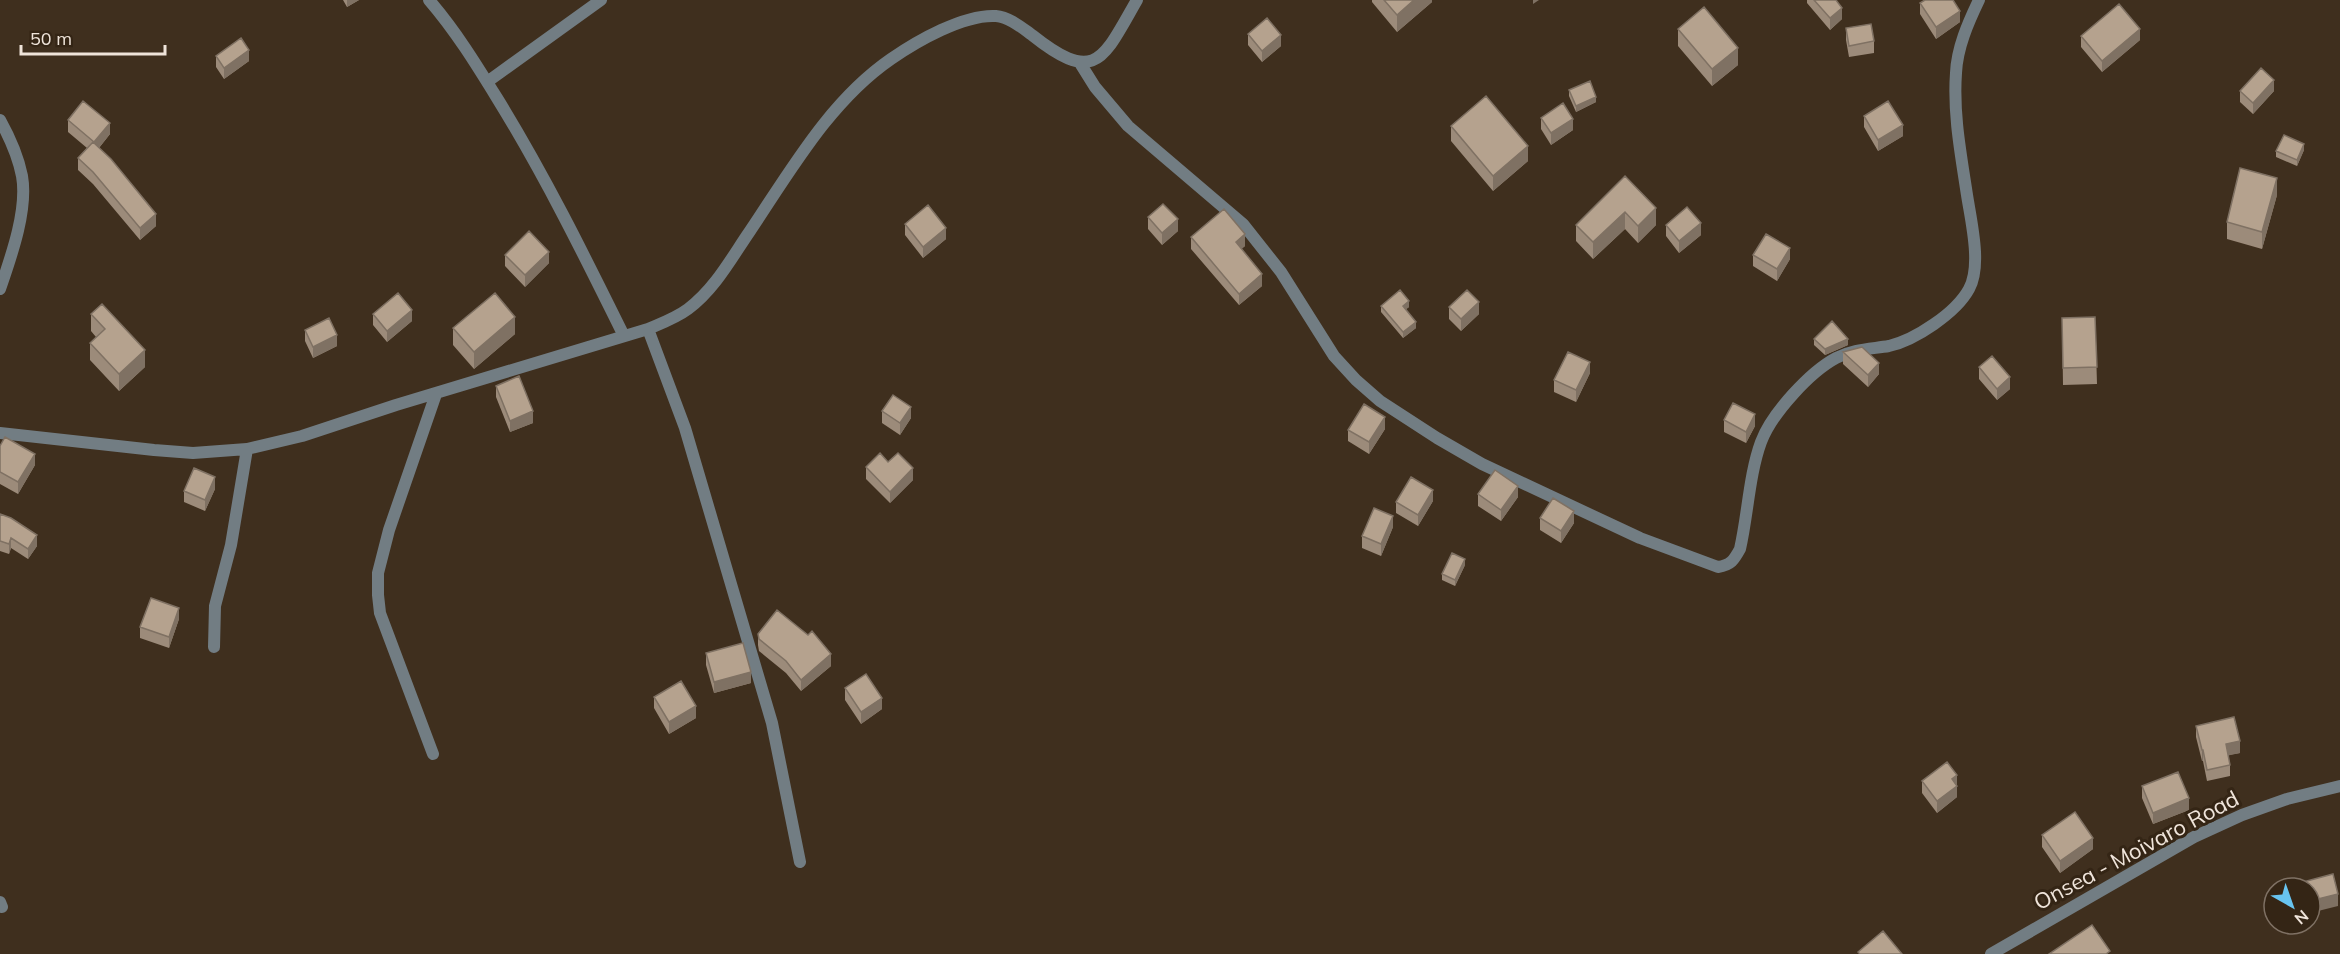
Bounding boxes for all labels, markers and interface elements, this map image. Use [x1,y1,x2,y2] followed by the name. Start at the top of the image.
[21,18,165,56] scale bar
[30,27,72,50] text: 50 m
[2029,784,2243,916] street label: Onsea - Moivaro Road
[2262,876,2322,936] north arrow
[2291,906,2313,929] text: N

